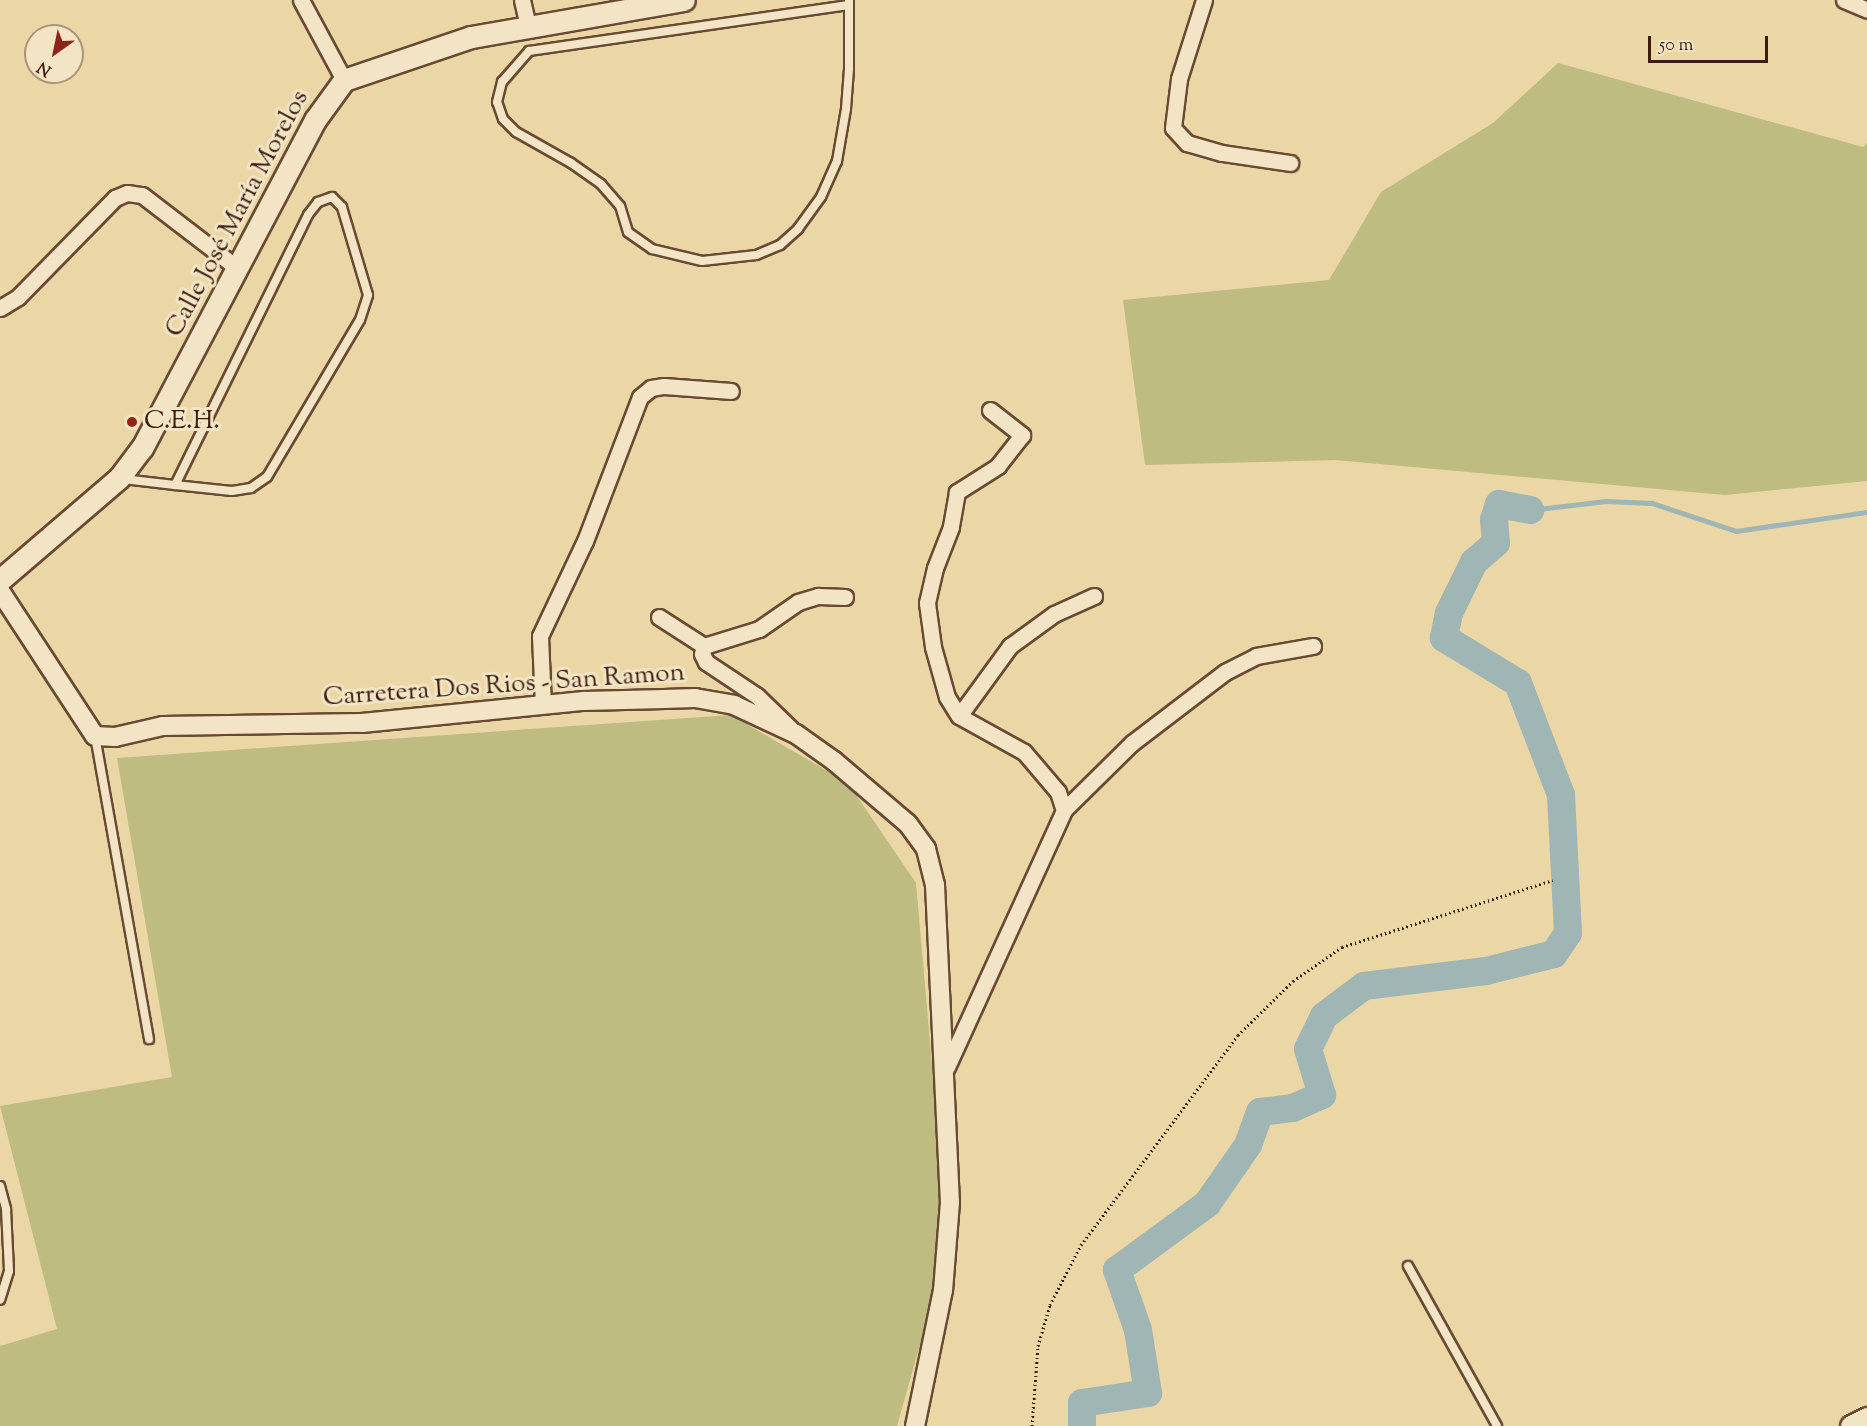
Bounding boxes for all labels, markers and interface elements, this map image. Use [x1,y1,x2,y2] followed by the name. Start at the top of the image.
[24,24,84,84] north arrow
[1651,24,1771,62] scale bar
[1659,33,1693,59] text: 50 m
[33,55,57,81] text: N
[160,85,316,343] street label: Calle José María Morelos
[144,406,220,438] place label: C.E.H.
[125,415,139,429] marker: C.E.H.
[322,658,686,714] street label: Carretera Dos Rios - San Ramon

